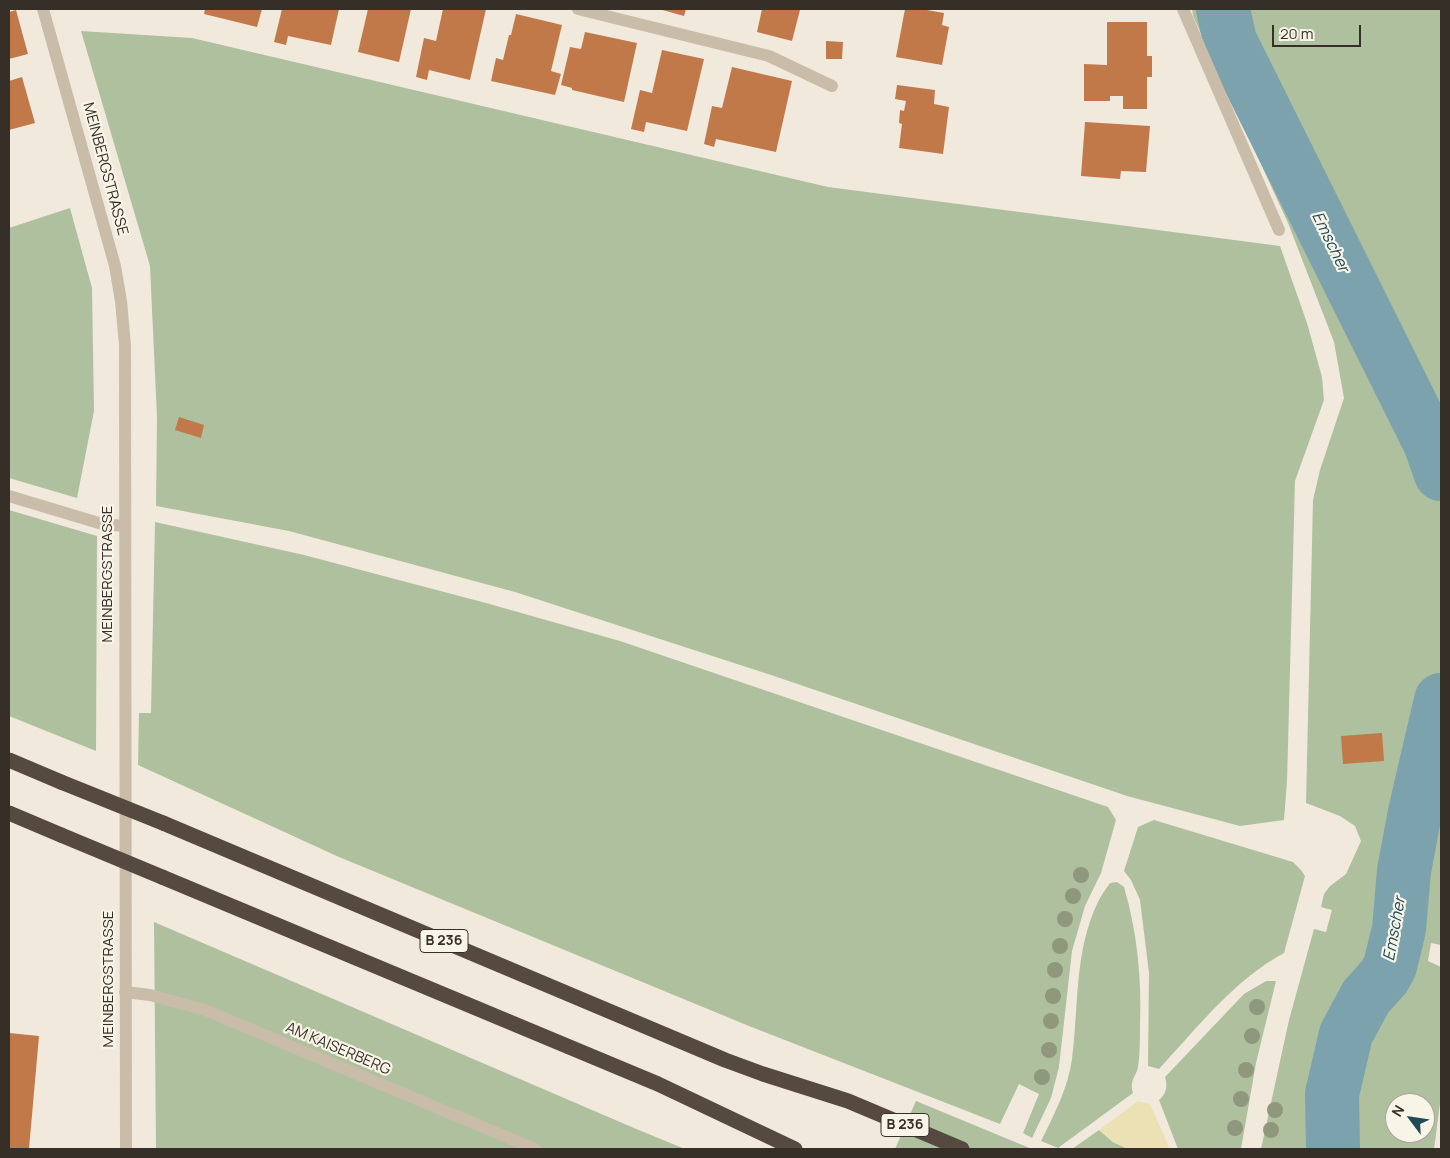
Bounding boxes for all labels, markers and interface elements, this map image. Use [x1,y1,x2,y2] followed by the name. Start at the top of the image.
[1275,15,1364,47] scale bar
[1280,23,1313,44] text: 20 m
[79,101,131,237] street label: MEINBERGSTRASSE
[1307,209,1353,275] water label: Emscher
[99,506,117,642] street label: MEINBERGSTRASSE
[1380,896,1410,962] water label: Emscher
[100,911,118,1047] street label: MEINBERGSTRASSE
[420,929,468,952] road number: B 236
[283,1019,393,1079] street label: AM KAISERBERG
[1385,1093,1435,1143] north arrow
[1387,1101,1408,1120] text: N
[881,1114,929,1136] road number: B 236

